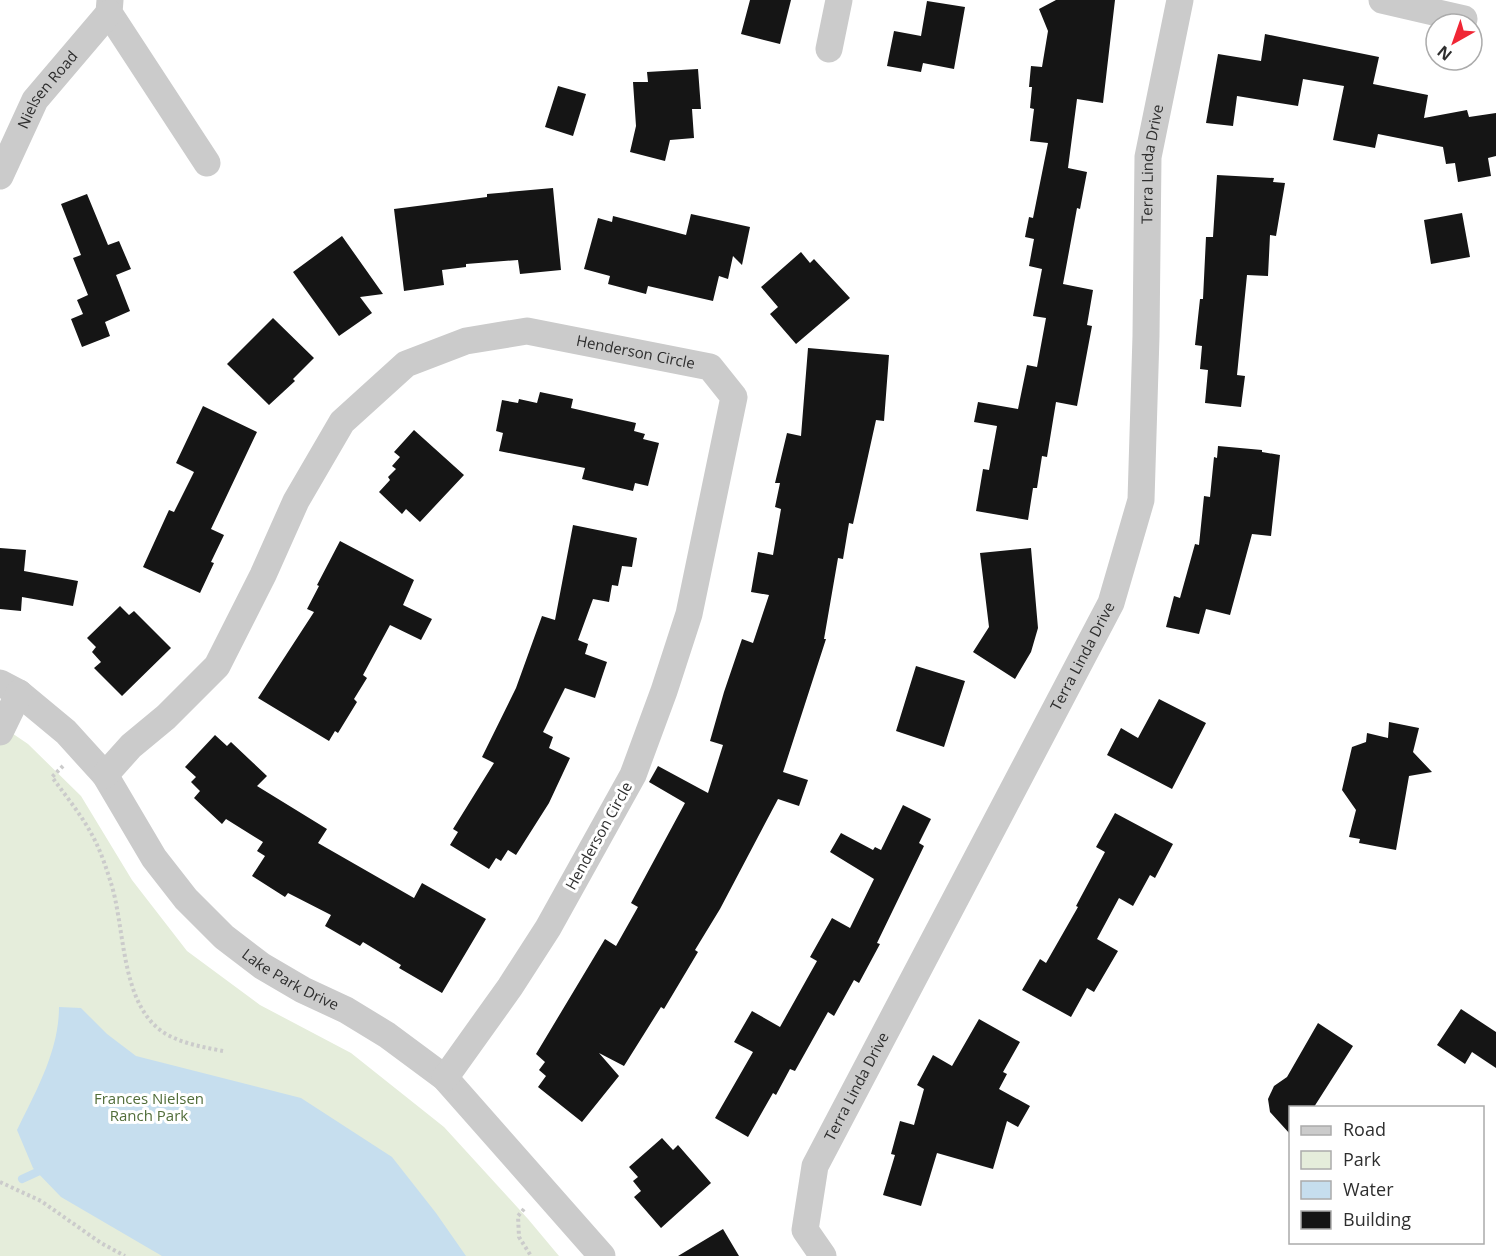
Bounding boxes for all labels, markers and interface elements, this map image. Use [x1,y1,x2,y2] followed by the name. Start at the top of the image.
[1424,12,1484,72] north arrow
[1432,41,1456,66] text: N
[12,46,82,132] street label: Nielsen Road
[1136,103,1167,224] street label: Terra Linda Drive
[575,330,697,373] street label: Henderson Circle
[1045,598,1119,714] street label: Terra Linda Drive
[560,778,636,893] street label: Henderson Circle
[238,943,342,1014] street label: Lake Park Drive
[819,1028,893,1144] street label: Terra Linda Drive
[94,1088,204,1125] park label: Frances Nielsen Ranch Park
[1289,1106,1484,1244] legend
[1343,1117,1386,1141] text: Road
[1343,1147,1381,1171] text: Park
[1343,1177,1394,1201] text: Water
[1343,1207,1411,1231] text: Building

